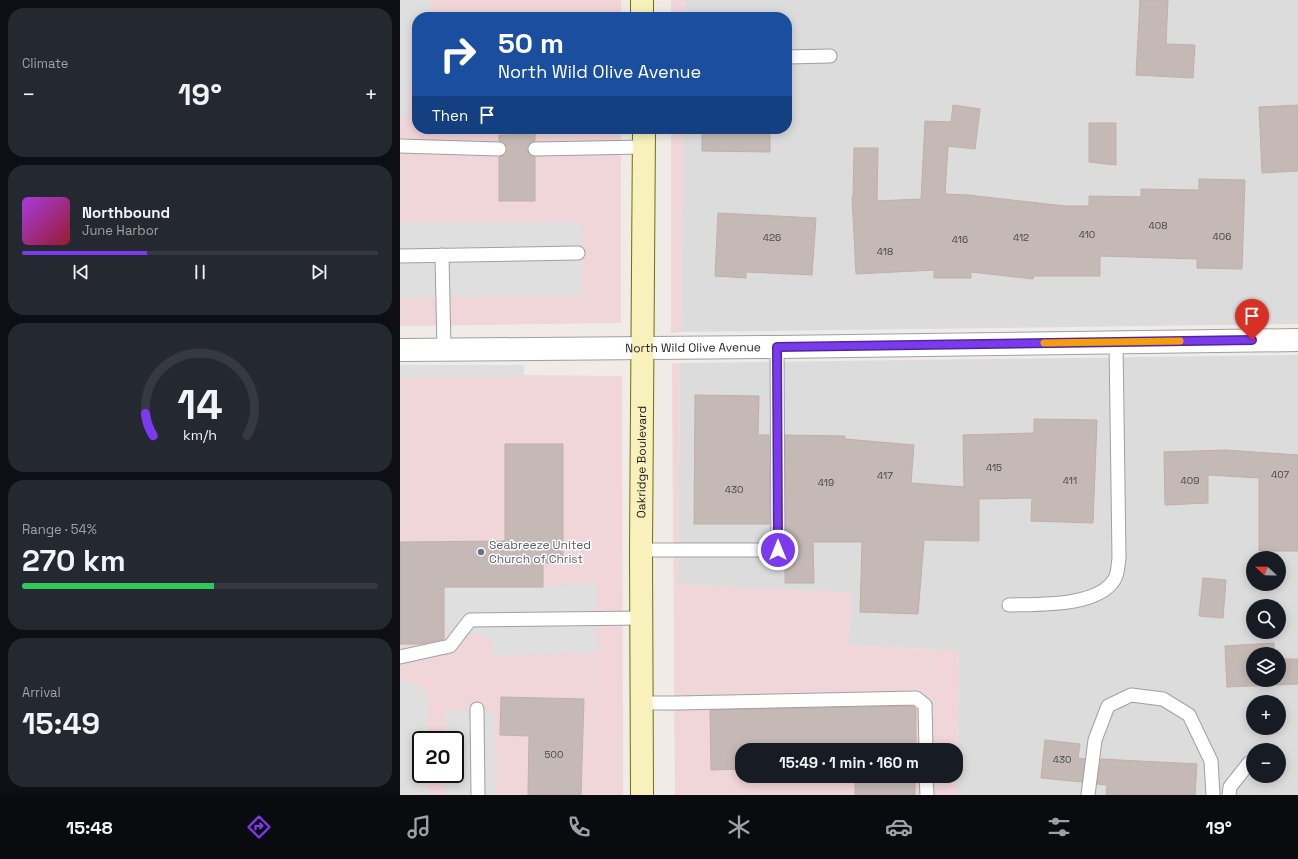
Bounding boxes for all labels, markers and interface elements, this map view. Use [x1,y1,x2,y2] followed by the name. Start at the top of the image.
[498,25,564,61] text: 50 m
[432,28,484,80] icon: right
[22,55,68,72] text: Climate
[498,60,701,83] text: North Wild Olive Avenue
[178,75,222,114] text: 19°
[22,80,36,108] text: −
[364,80,378,108] text: +
[476,104,498,126] icon: arrive
[432,106,468,125] text: Then
[82,203,170,222] text: Northbound
[1149,219,1167,232] house number: 408
[82,222,159,239] text: June Harbor
[1079,228,1095,241] house number: 410
[1213,230,1231,243] house number: 406
[763,231,781,244] house number: 426
[1013,231,1029,244] house number: 412
[952,233,968,246] house number: 416
[877,245,893,258] house number: 418
[70,261,92,283] icon: previous
[189,261,211,283] icon: pause
[308,261,330,283] icon: next
[1235,299,1269,340] pin
[1241,305,1263,327] icon: arrive
[625,339,761,356] street label: North Wild Olive Avenue
[177,377,223,430] text: 14
[633,406,650,518] street label: Oakridge Boulevard
[183,425,217,443] text: km/h
[986,461,1002,474] house number: 415
[1271,468,1289,481] house number: 407
[877,469,893,482] house number: 417
[1063,474,1077,487] house number: 411
[1181,474,1199,487] house number: 409
[818,476,834,489] house number: 419
[725,483,743,496] house number: 430
[22,521,97,538] text: Range · 54%
[757,529,799,571] position arrow
[489,537,591,567] place label: Seabreeze United Church of Christ
[22,541,126,580] text: 270 km
[476,547,486,557] marker: Seabreeze United Church of Christ
[1246,551,1286,591] north arrow
[1246,551,1286,783] map controls
[1246,599,1286,639] button: search
[1246,647,1286,687] button: layers
[22,684,61,701] text: Arrival
[1246,695,1286,735] button: +
[22,704,100,743] text: 15:49
[412,731,464,783] speed limit sign: 20
[1246,743,1286,783] button: −
[545,748,563,761] house number: 500
[779,753,919,772] text: 15:49 · 1 min · 160 m
[1053,753,1071,766] house number: 430
[245,813,273,841] icon: directions
[405,813,433,841] icon: music
[565,813,593,841] icon: phone
[725,813,753,841] icon: climate
[885,813,913,841] icon: car
[1045,813,1073,841] icon: filters
[66,816,113,839] text: 15:48
[1206,816,1232,839] text: 19°

